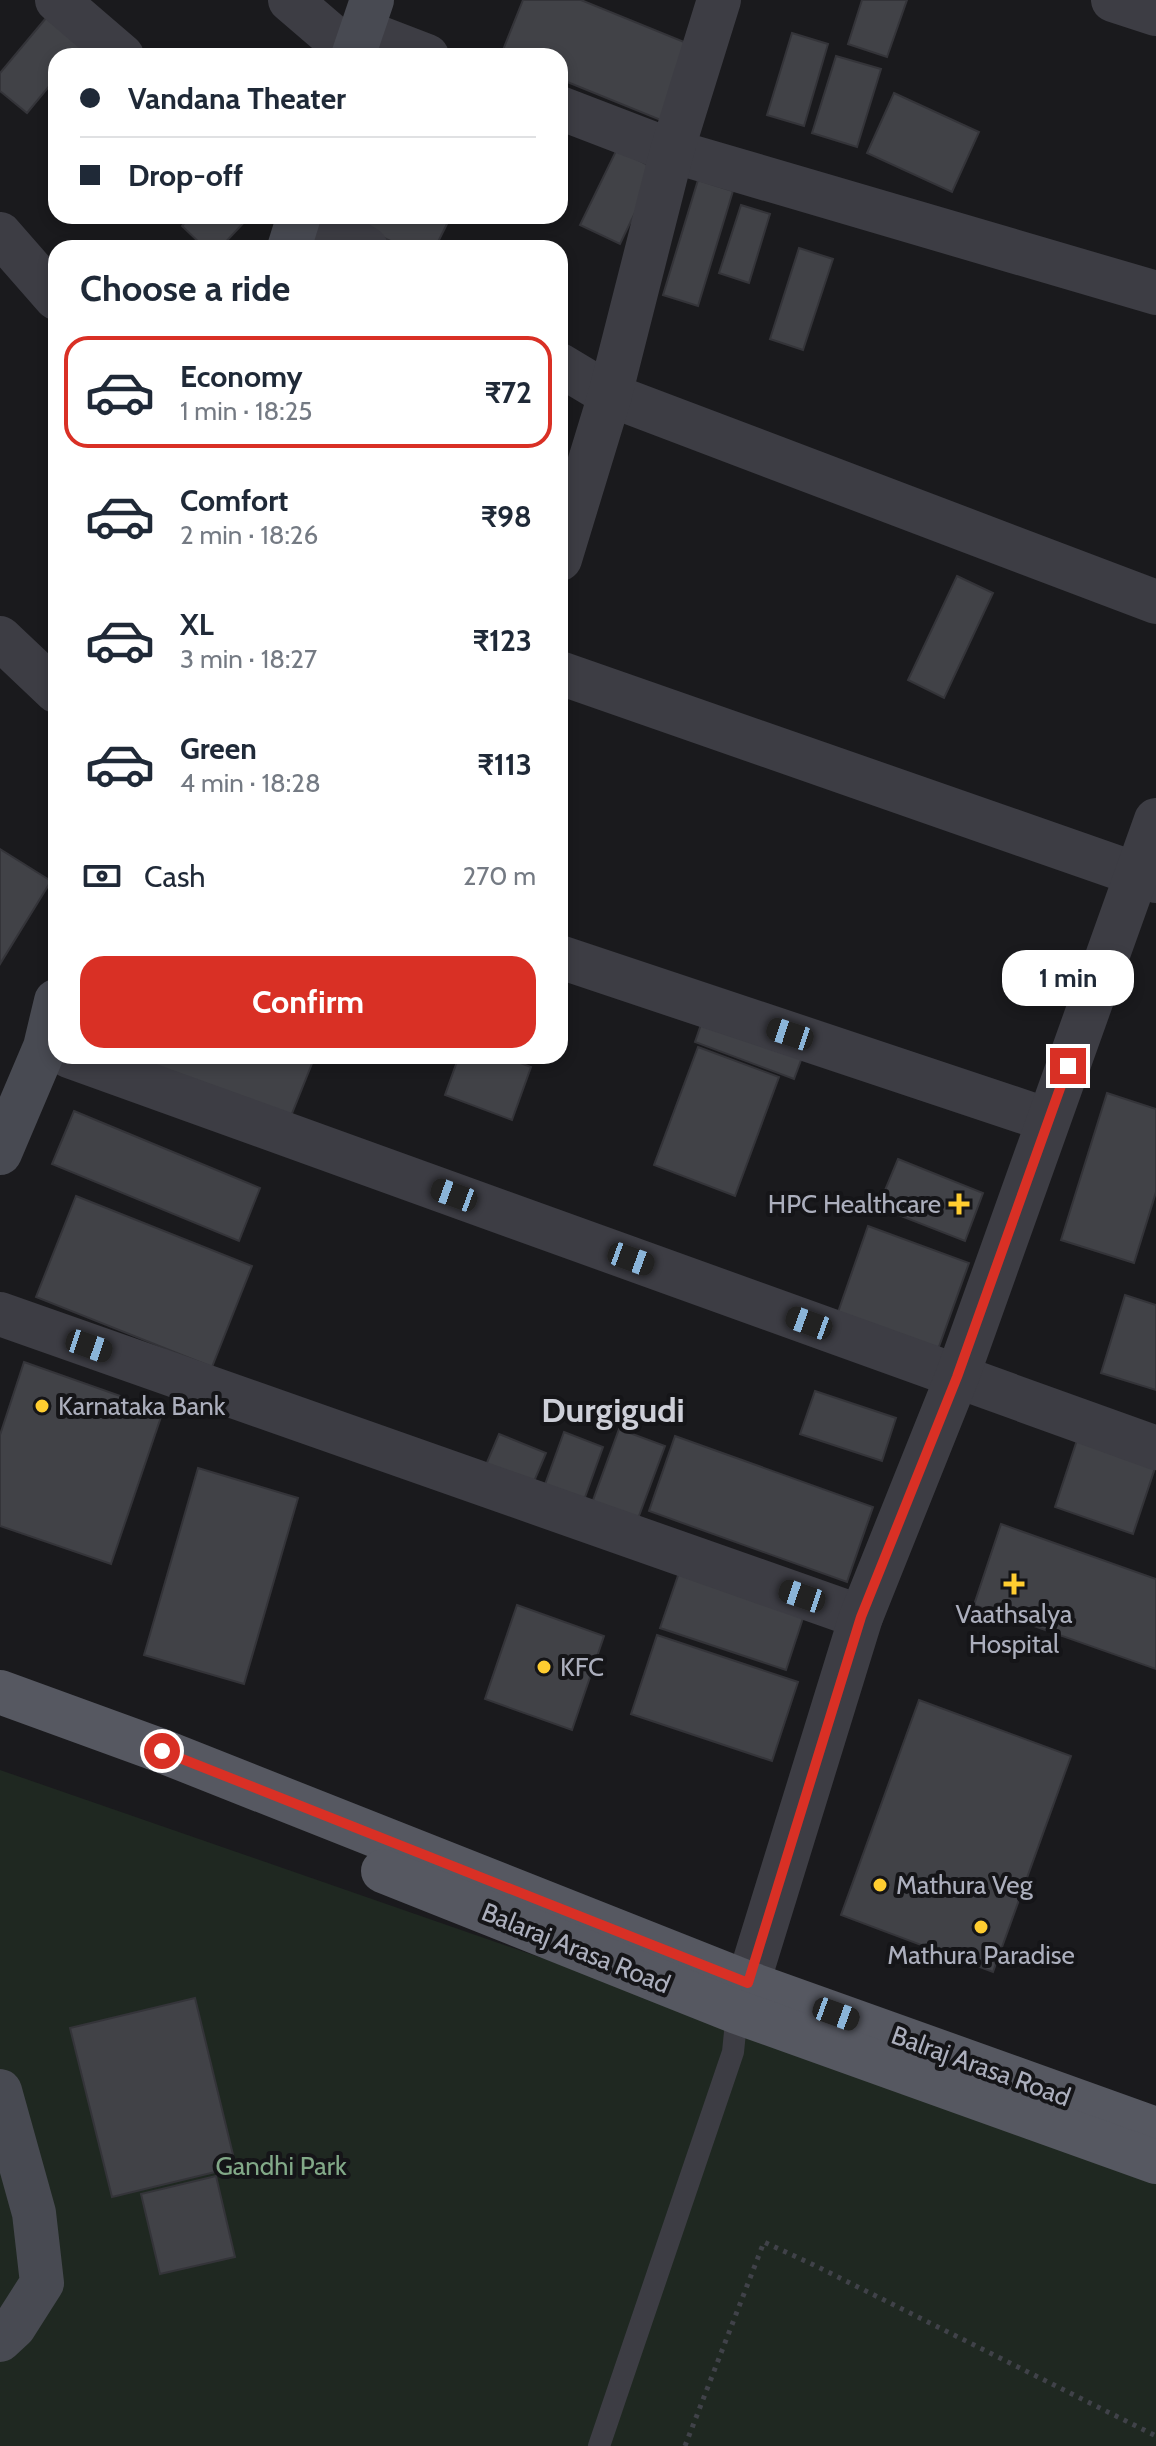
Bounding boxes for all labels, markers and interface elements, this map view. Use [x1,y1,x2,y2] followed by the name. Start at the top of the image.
[128,80,346,117] text: Vandana Theater
[128,157,243,194] text: Drop-off
[80,266,290,310] text: Choose a ride
[84,356,156,428] icon: car
[180,358,303,395] text: Economy
[484,374,532,411] text: ₹72
[180,395,312,427] text: 1 min · 18:25
[84,480,156,552] icon: car
[180,482,288,519] text: Comfort
[481,498,532,535] text: ₹98
[180,519,318,551] text: 2 min · 18:26
[84,604,156,676] icon: car
[180,606,214,643] text: XL
[473,622,532,659] text: ₹123
[180,643,317,675] text: 3 min · 18:27
[84,728,156,800] icon: car
[180,730,257,767] text: Green
[477,746,532,783] text: ₹113
[180,767,321,799] text: 4 min · 18:28
[80,854,124,898] icon: cash
[144,858,206,895] text: Cash
[463,860,536,892] text: 270 m
[1002,950,1134,1006] callout: 1 min
[80,956,536,1048] button: Confirm
[1039,962,1097,994] text: 1 min
[763,1015,817,1053] car
[1050,1048,1086,1084] route end
[427,1176,481,1214] car
[768,1188,941,1220] place label: HPC Healthcare
[948,1193,970,1215] marker: HPC Healthcare
[604,1240,658,1278] car
[782,1304,836,1342] car
[62,1327,116,1365] car
[541,1389,685,1431] district label: Durgigudi
[58,1390,226,1422] place label: Karnataka Bank
[33,1397,51,1415] marker: Karnataka Bank
[1003,1573,1025,1595] marker: Vaathsalya Hospital
[775,1577,829,1615] car
[955,1598,1073,1660] place label: Vaathsalya Hospital
[560,1651,604,1683] place label: KFC
[535,1658,553,1676] marker: KFC
[144,1733,180,1769] route start
[896,1869,1034,1901] place label: Mathura Veg
[871,1876,889,1894] marker: Mathura Veg
[477,1896,675,2000] street label: Balaraj Arasa Road
[972,1918,990,1936] marker: Mathura Paradise
[887,1939,1075,1971] place label: Mathura Paradise
[809,1995,863,2033] car
[887,2019,1075,2113] street label: Balraj Arasa Road
[215,2150,347,2182] park label: Gandhi Park

